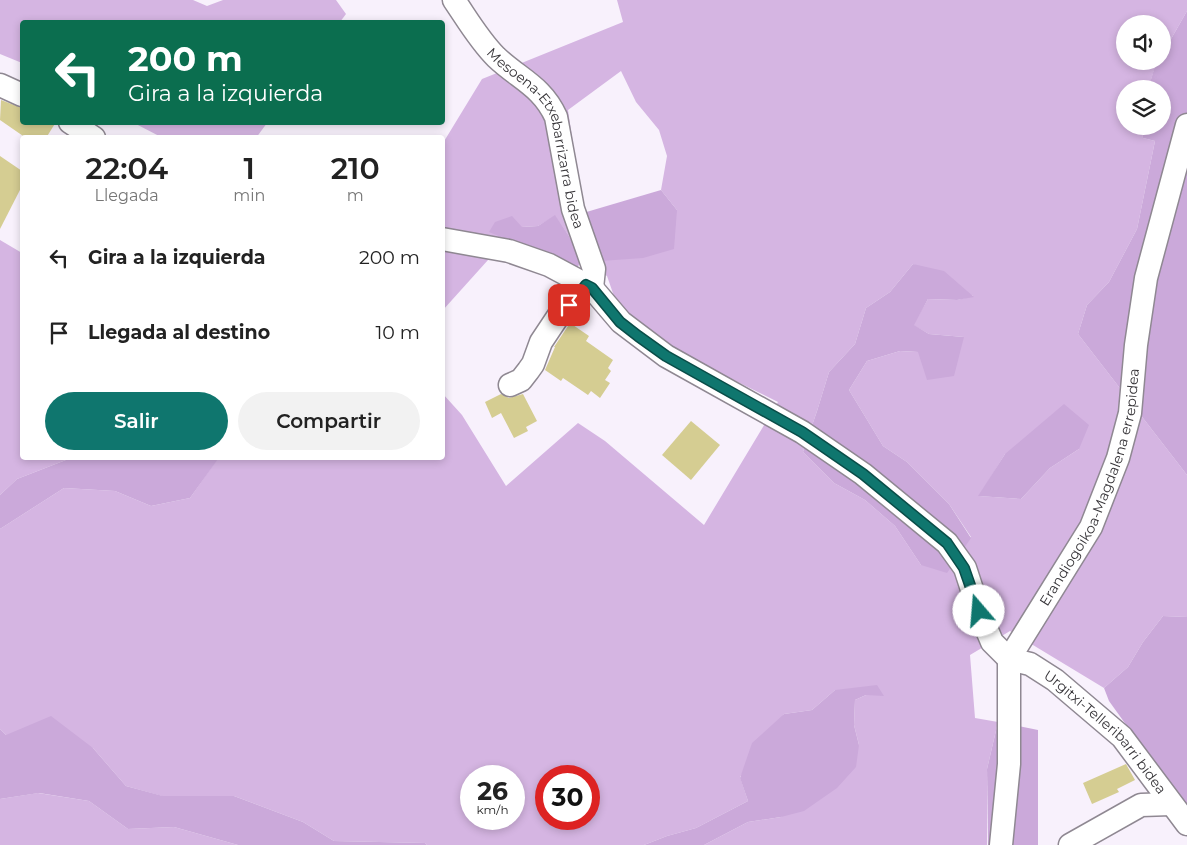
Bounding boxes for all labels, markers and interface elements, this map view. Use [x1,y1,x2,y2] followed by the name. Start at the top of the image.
[1116,15,1171,135] map controls
[1116,15,1171,70] button: sound
[128,37,243,80] text: 200 m
[45,40,110,105] icon: left
[483,44,588,231] street label: Mesoena-Etxebarrizarra bidea
[128,80,323,107] text: Gira a la izquierda
[1116,80,1171,135] button: layers
[85,150,168,187] text: 22:04
[244,150,255,187] text: 1
[331,150,380,187] text: 210
[95,186,159,205] text: Llegada
[233,186,265,205] text: min
[347,186,364,205] text: m
[45,244,73,272] icon: left
[88,246,266,269] text: Gira a la izquierda
[359,246,420,269] text: 200 m
[548,284,590,326] pin
[555,291,583,319] icon: arrive
[45,319,73,347] icon: arrive
[88,321,270,344] text: Llegada al destino
[375,321,420,344] text: 10 m
[1035,368,1143,609] street label: Erandiogoikoa-Magdalena errepidea
[45,392,228,450] button: Salir
[238,392,420,450] button: Compartir
[952,584,1004,636] position arrow
[1041,666,1170,798] street label: Urgitxi-Telleribarri bidea
[535,765,600,830] speed limit sign: 30
[477,776,508,806] text: 26
[476,802,509,817] text: km/h

